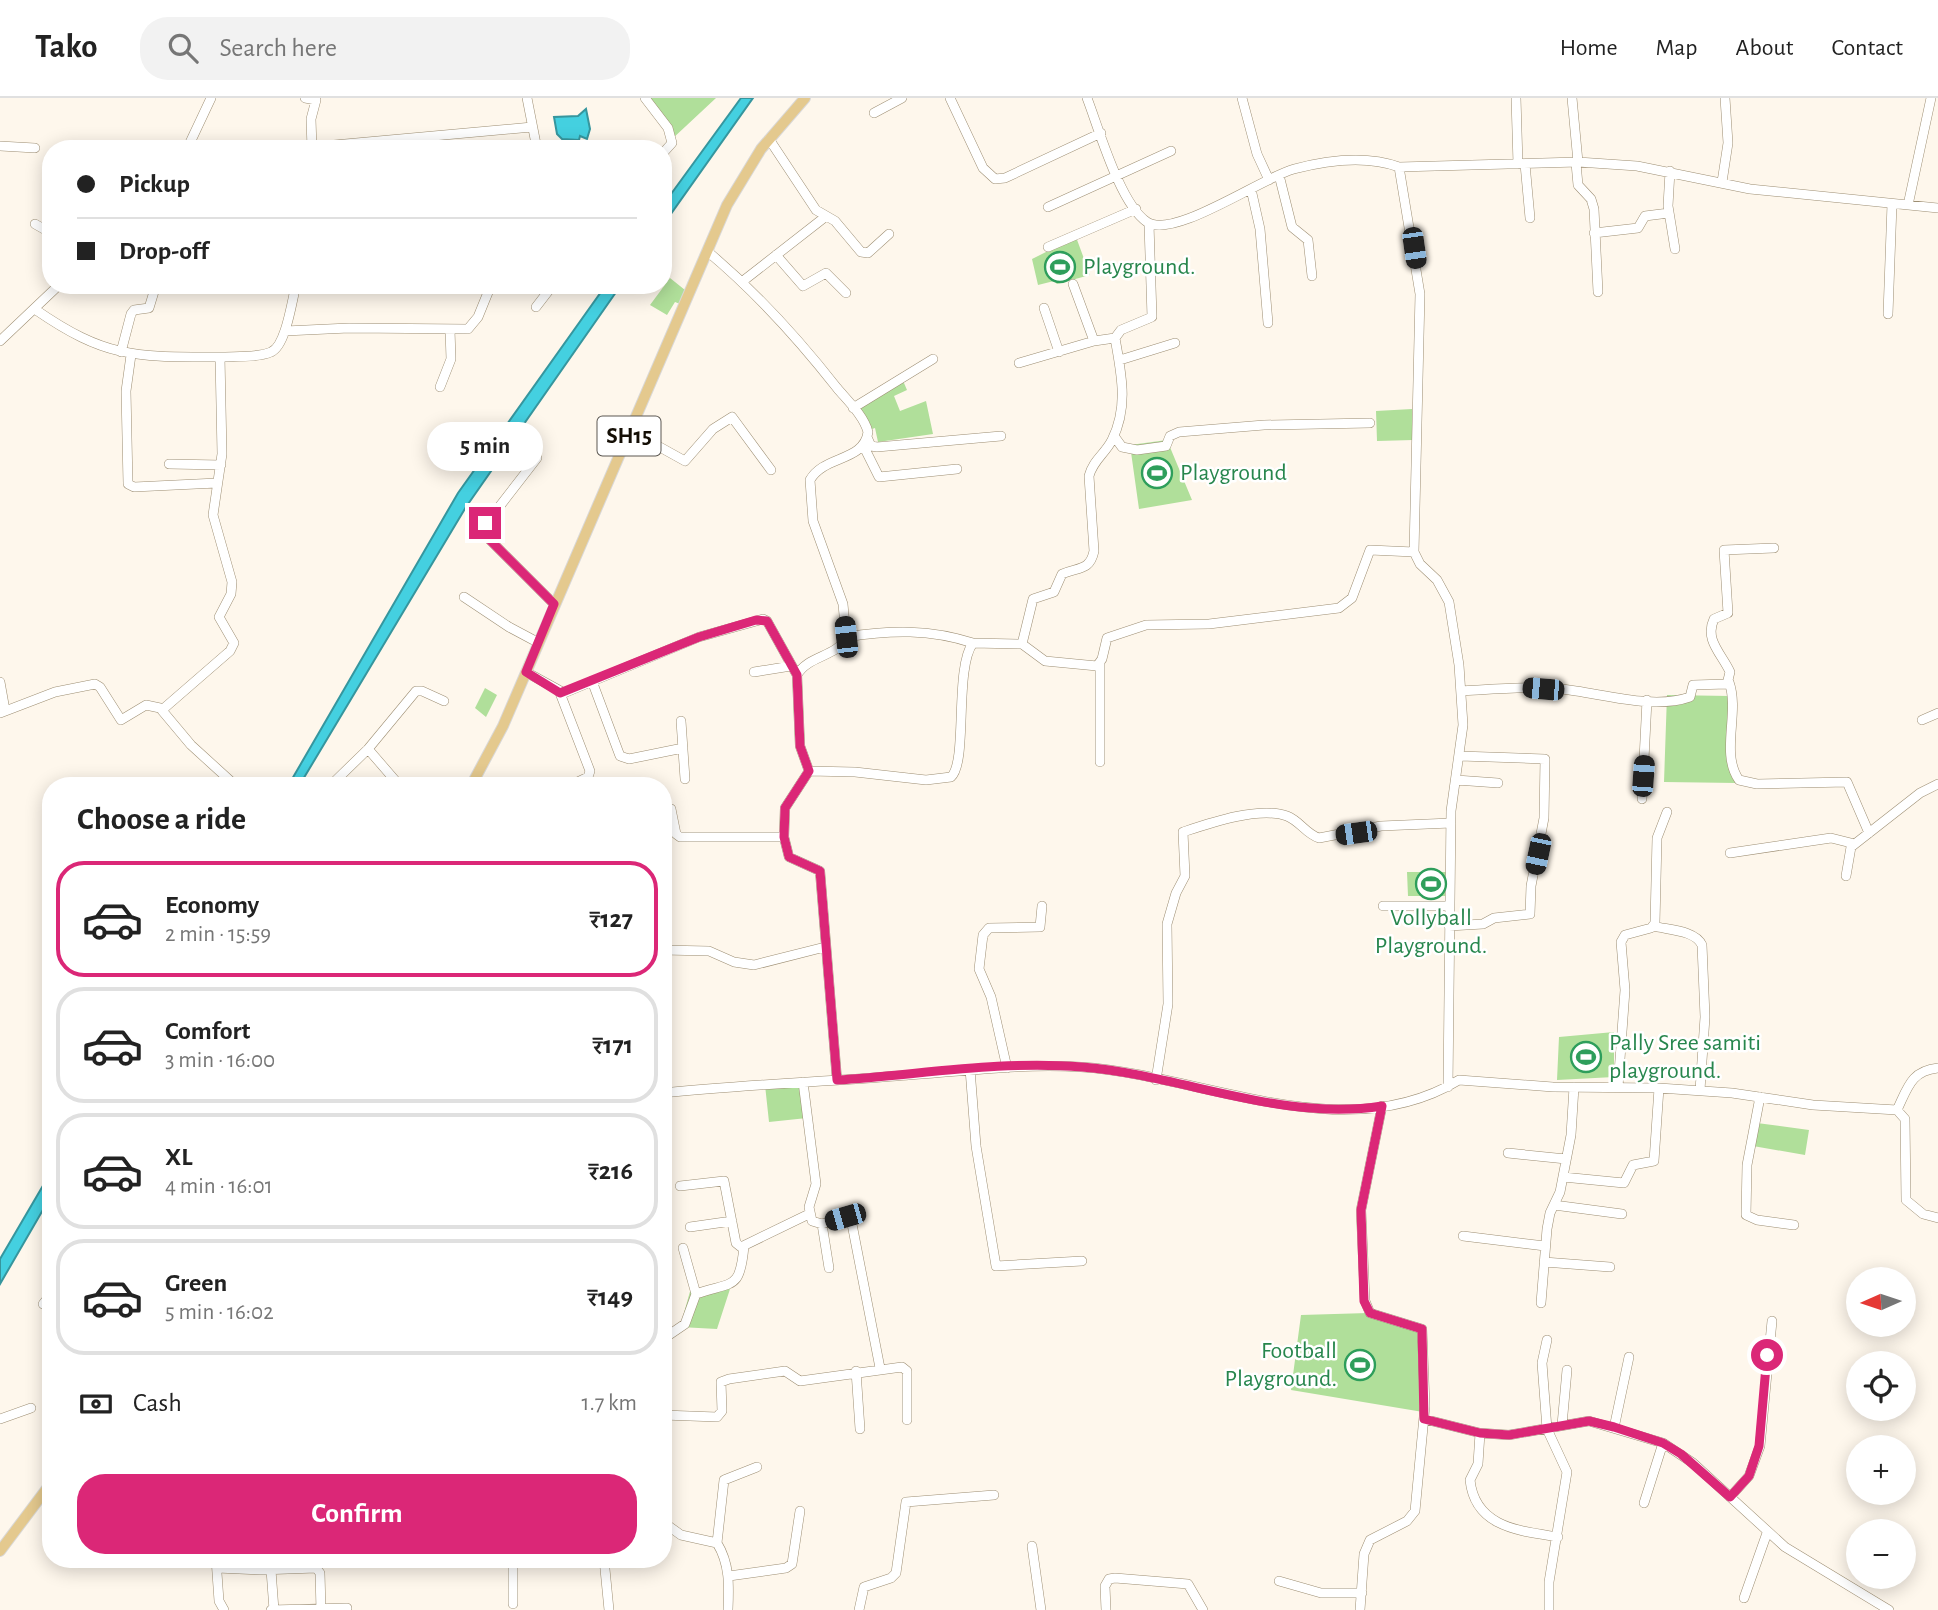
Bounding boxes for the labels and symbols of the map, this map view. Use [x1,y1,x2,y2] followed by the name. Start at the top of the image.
[1401,226,1428,270] car
[1043,250,1077,284] sports icon: Playground.
[1083,255,1195,279] place label: Playground.
[598,416,660,456] road number: SH15
[427,422,543,470] callout: 5 min
[1140,456,1174,490] sports icon: Playground
[1180,461,1287,485] place label: Playground
[469,507,501,539] route end
[834,615,859,659] car
[1522,677,1565,701] car
[1632,754,1655,798] car
[1334,820,1379,846] car
[1524,831,1553,877] car
[1414,867,1448,901] sports icon: Vollyball Playground.
[1375,906,1487,958] place label: Vollyball Playground.
[1609,1031,1761,1083] place label: Pally Sree samiti playground.
[1569,1040,1603,1074] sports icon: Pally Sree samiti playground.
[822,1201,869,1233] car
[1846,1267,1916,1337] north arrow
[1225,1339,1337,1391] place label: Football Playground.
[1751,1339,1783,1371] route start
[1343,1348,1377,1382] sports icon: Football Playground.

